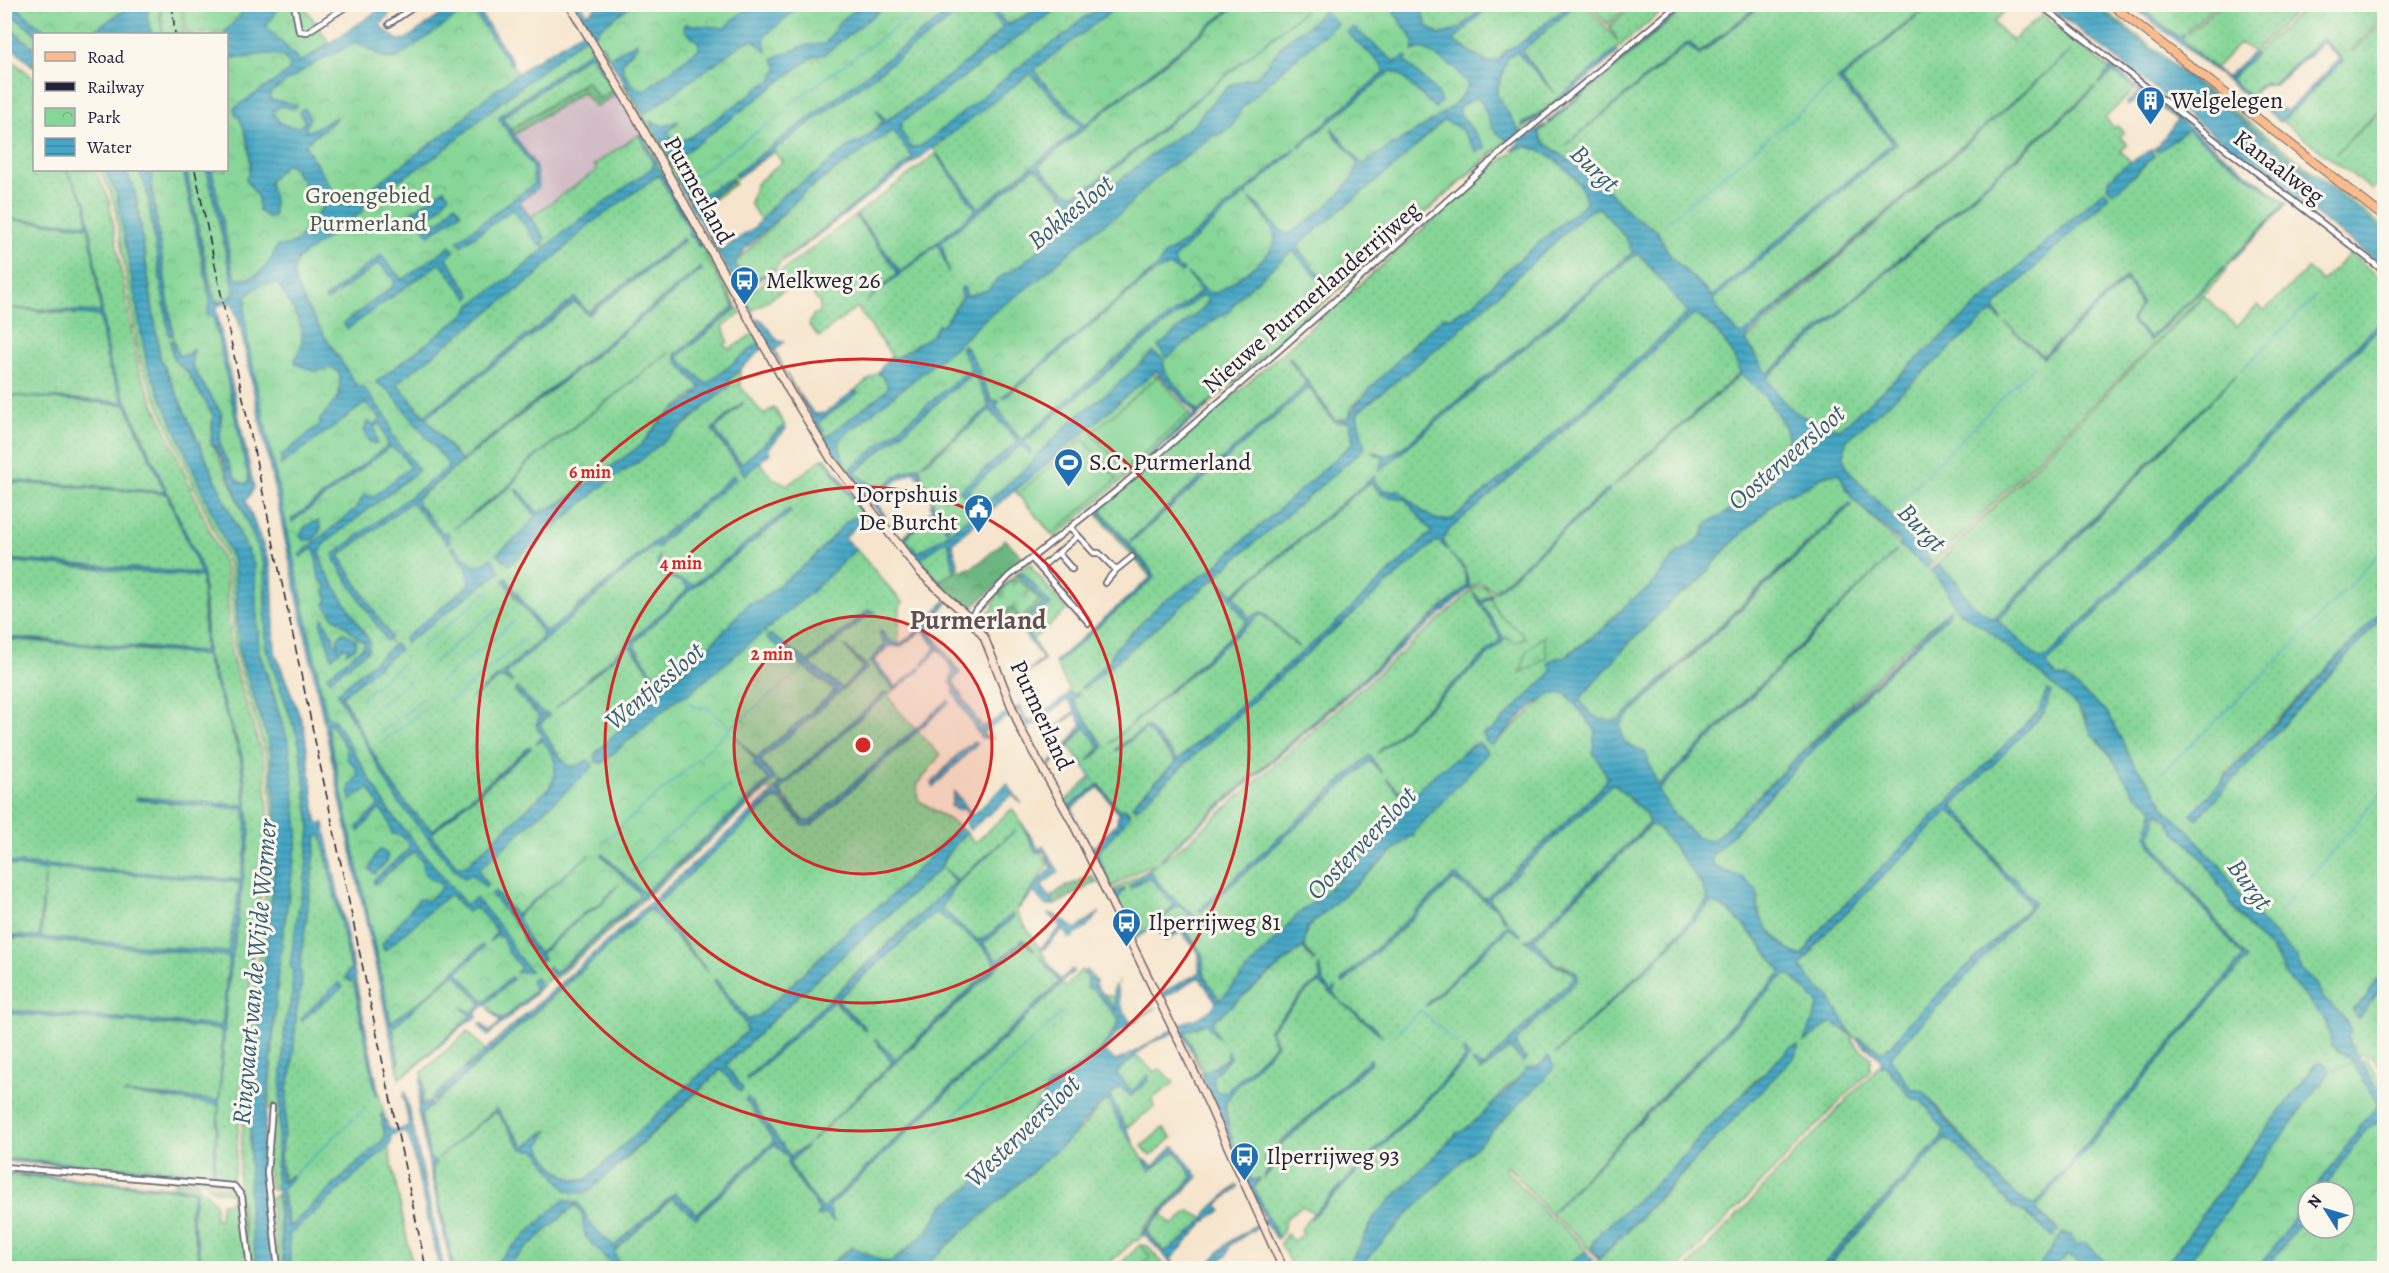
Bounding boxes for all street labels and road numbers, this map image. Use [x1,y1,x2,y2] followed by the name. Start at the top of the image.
[2227,122,2331,212] street label: Kanaalweg
[656,130,742,250] street label: Purmerland
[1195,193,1427,401] street label: Nieuwe Purmerlanderrijweg
[1002,655,1082,776] street label: Purmerland

